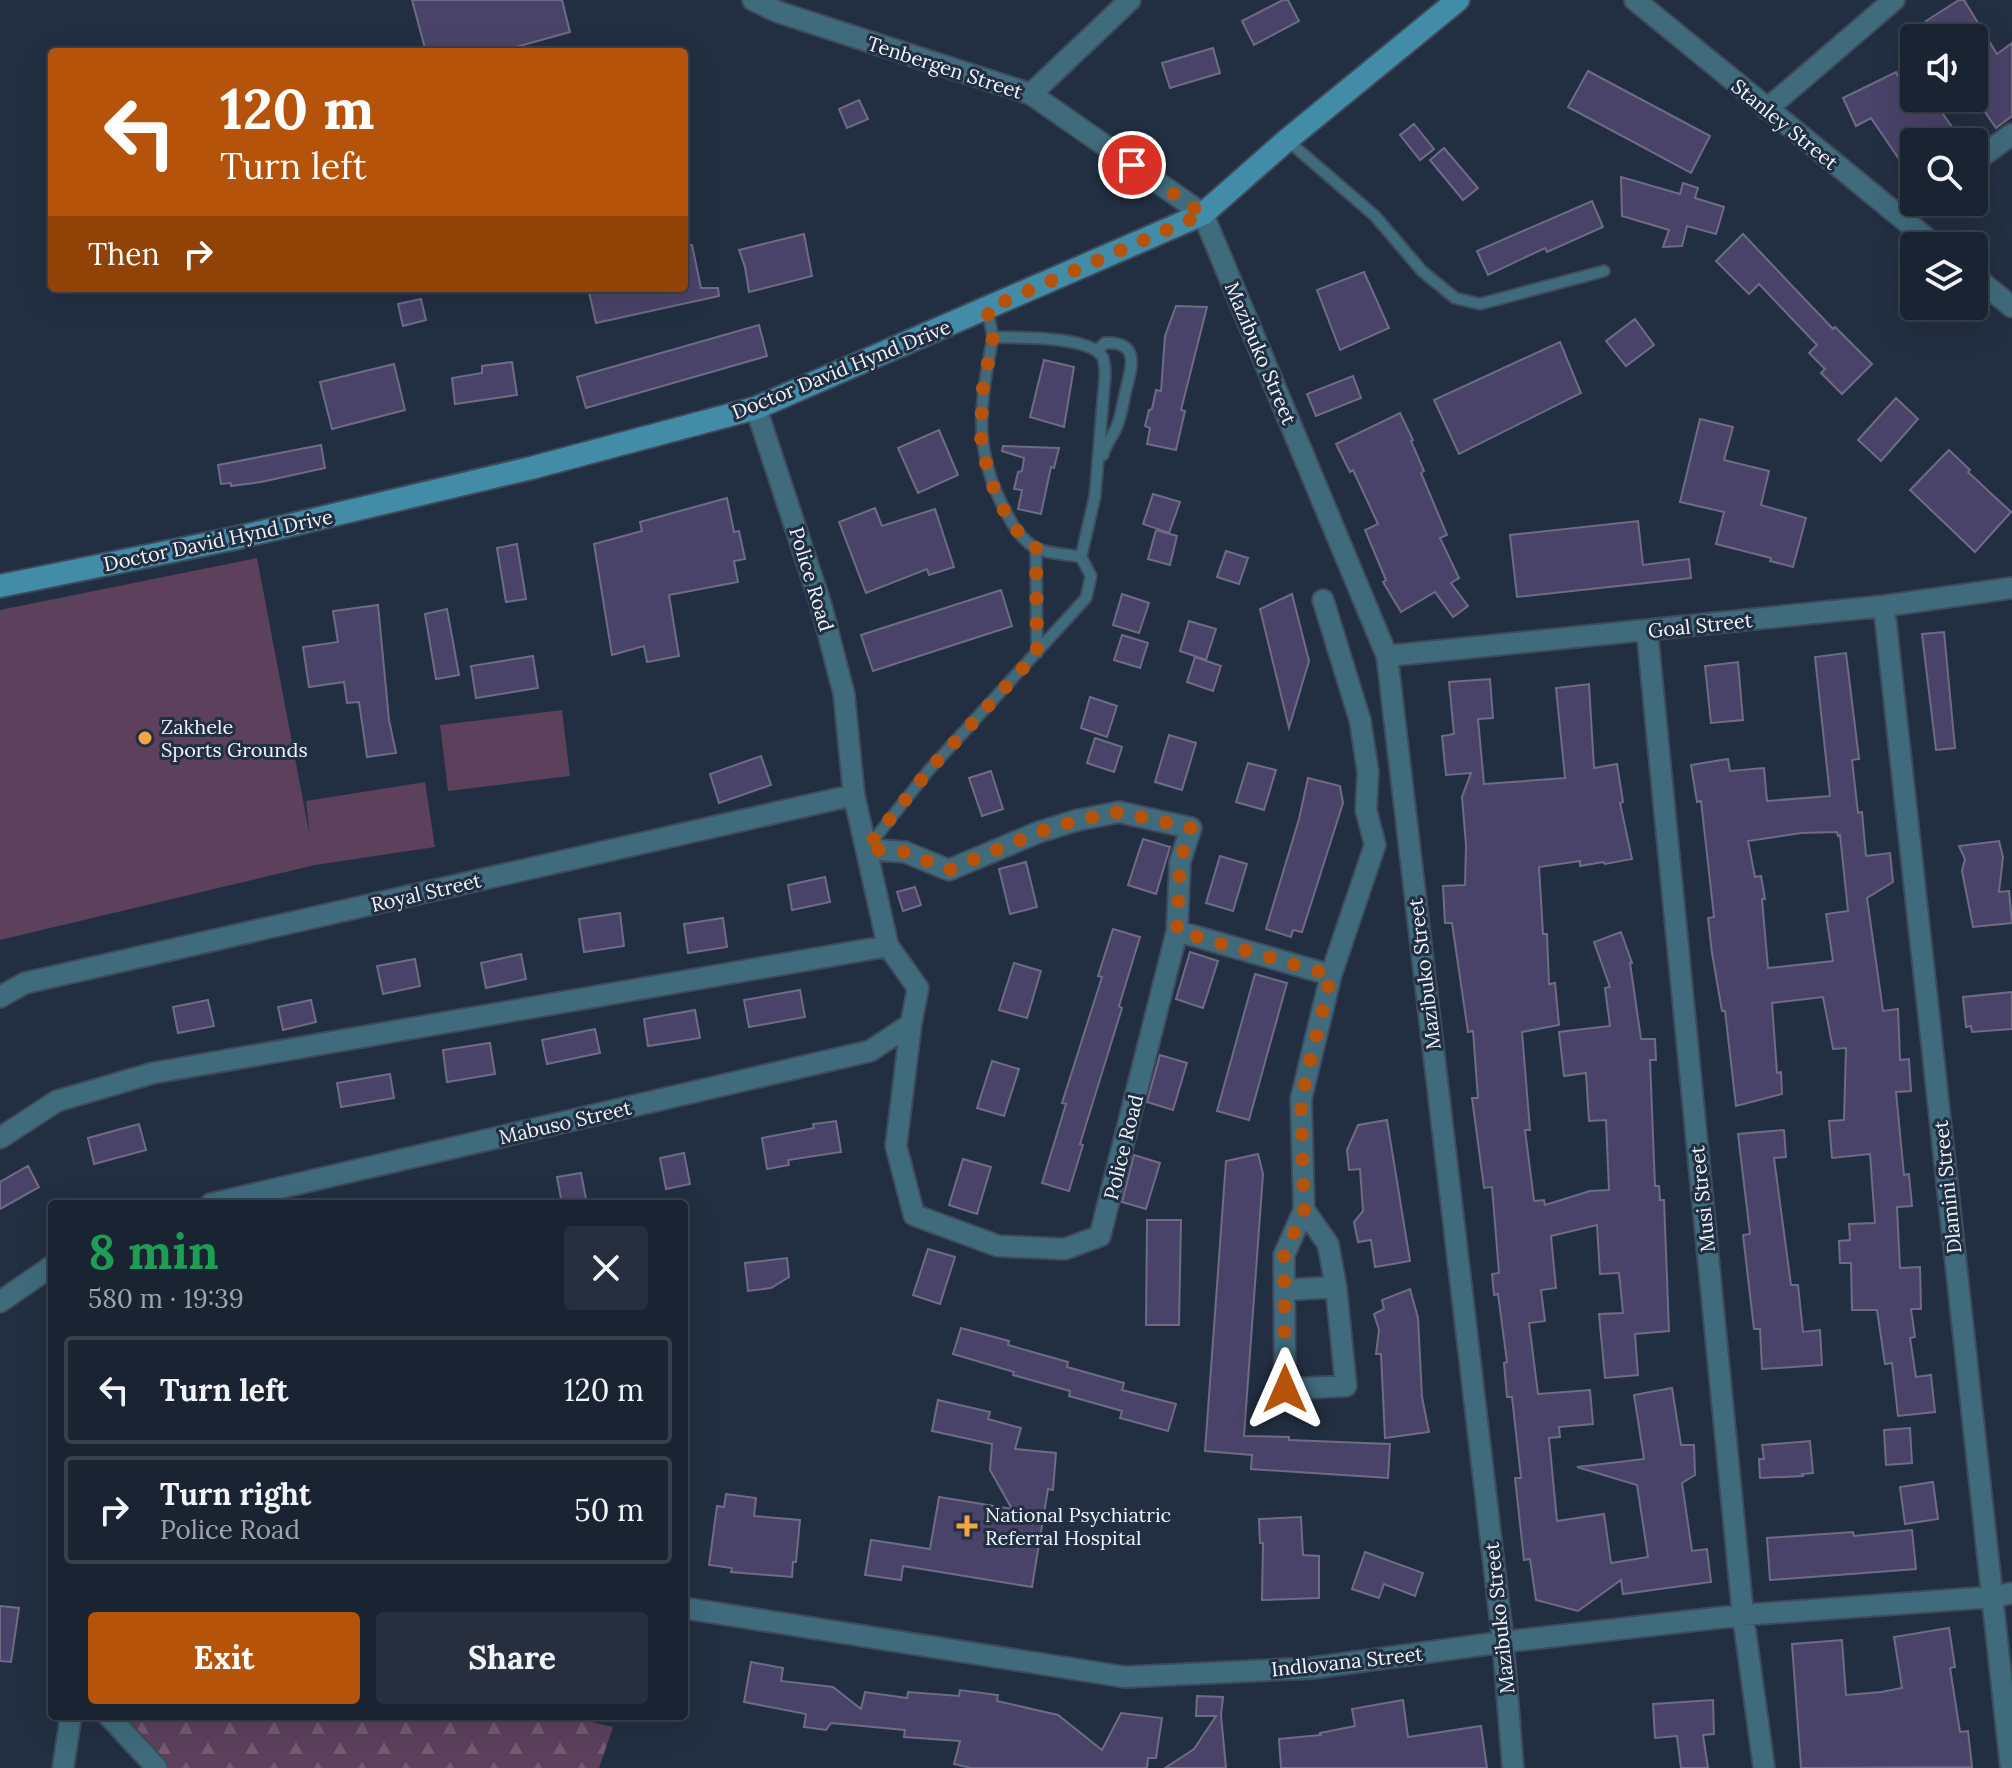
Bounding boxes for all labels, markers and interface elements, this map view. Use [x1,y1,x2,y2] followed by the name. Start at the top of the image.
[1900,24,1988,320] map controls
[1900,24,1988,112] button: sound
[864,30,1026,104] street label: Tenbergen Street
[220,73,374,144] text: 120 m
[1727,73,1844,175] street label: Stanley Street
[88,80,192,184] icon: left
[1900,128,1988,216] button: search
[1098,131,1166,199] pin
[220,143,367,189] text: Turn left
[1110,143,1154,187] icon: arrive
[176,232,220,276] icon: right
[1900,232,1988,320] button: layers
[88,235,160,273] text: Then
[1220,278,1302,428] street label: Mazibuko Street
[728,314,954,424] street label: Doctor David Hynd Drive
[101,503,335,577] street label: Doctor David Hynd Drive
[784,524,840,634] street label: Police Road
[1647,607,1754,643] street label: Goal Street
[161,714,308,762] place label: Zakhele Sports Grounds
[136,729,154,747] marker: Zakhele Sports Grounds
[369,867,484,917] street label: Royal Street
[1402,897,1446,1051] street label: Mazibuko Street
[1098,1092,1148,1202] street label: Police Road
[496,1095,634,1149] street label: Mabuso Street
[1928,1119,1966,1255] street label: Dlamini Street
[1684,1144,1720,1254] street label: Musi Street
[88,1221,219,1282] text: 8 min
[564,1226,648,1310] button: close
[88,1282,244,1315] text: 580 m · 19:39
[1243,1347,1327,1431] position arrow
[92,1368,136,1412] icon: left
[160,1371,288,1409] text: Turn left
[564,1371,644,1409] text: 120 m
[160,1475,311,1513] text: Turn right
[92,1488,136,1532] icon: right
[574,1491,644,1529] text: 50 m
[985,1502,1171,1550] place label: National Psychiatric Referral Hospital
[160,1513,300,1546] text: Police Road
[956,1515,978,1537] marker: National Psychiatric Referral Hospital
[1479,1541,1519,1695] street label: Mazibuko Street
[88,1612,360,1704] button: Exit
[376,1612,648,1704] button: Share
[1270,1641,1424,1681] street label: Indlovana Street

